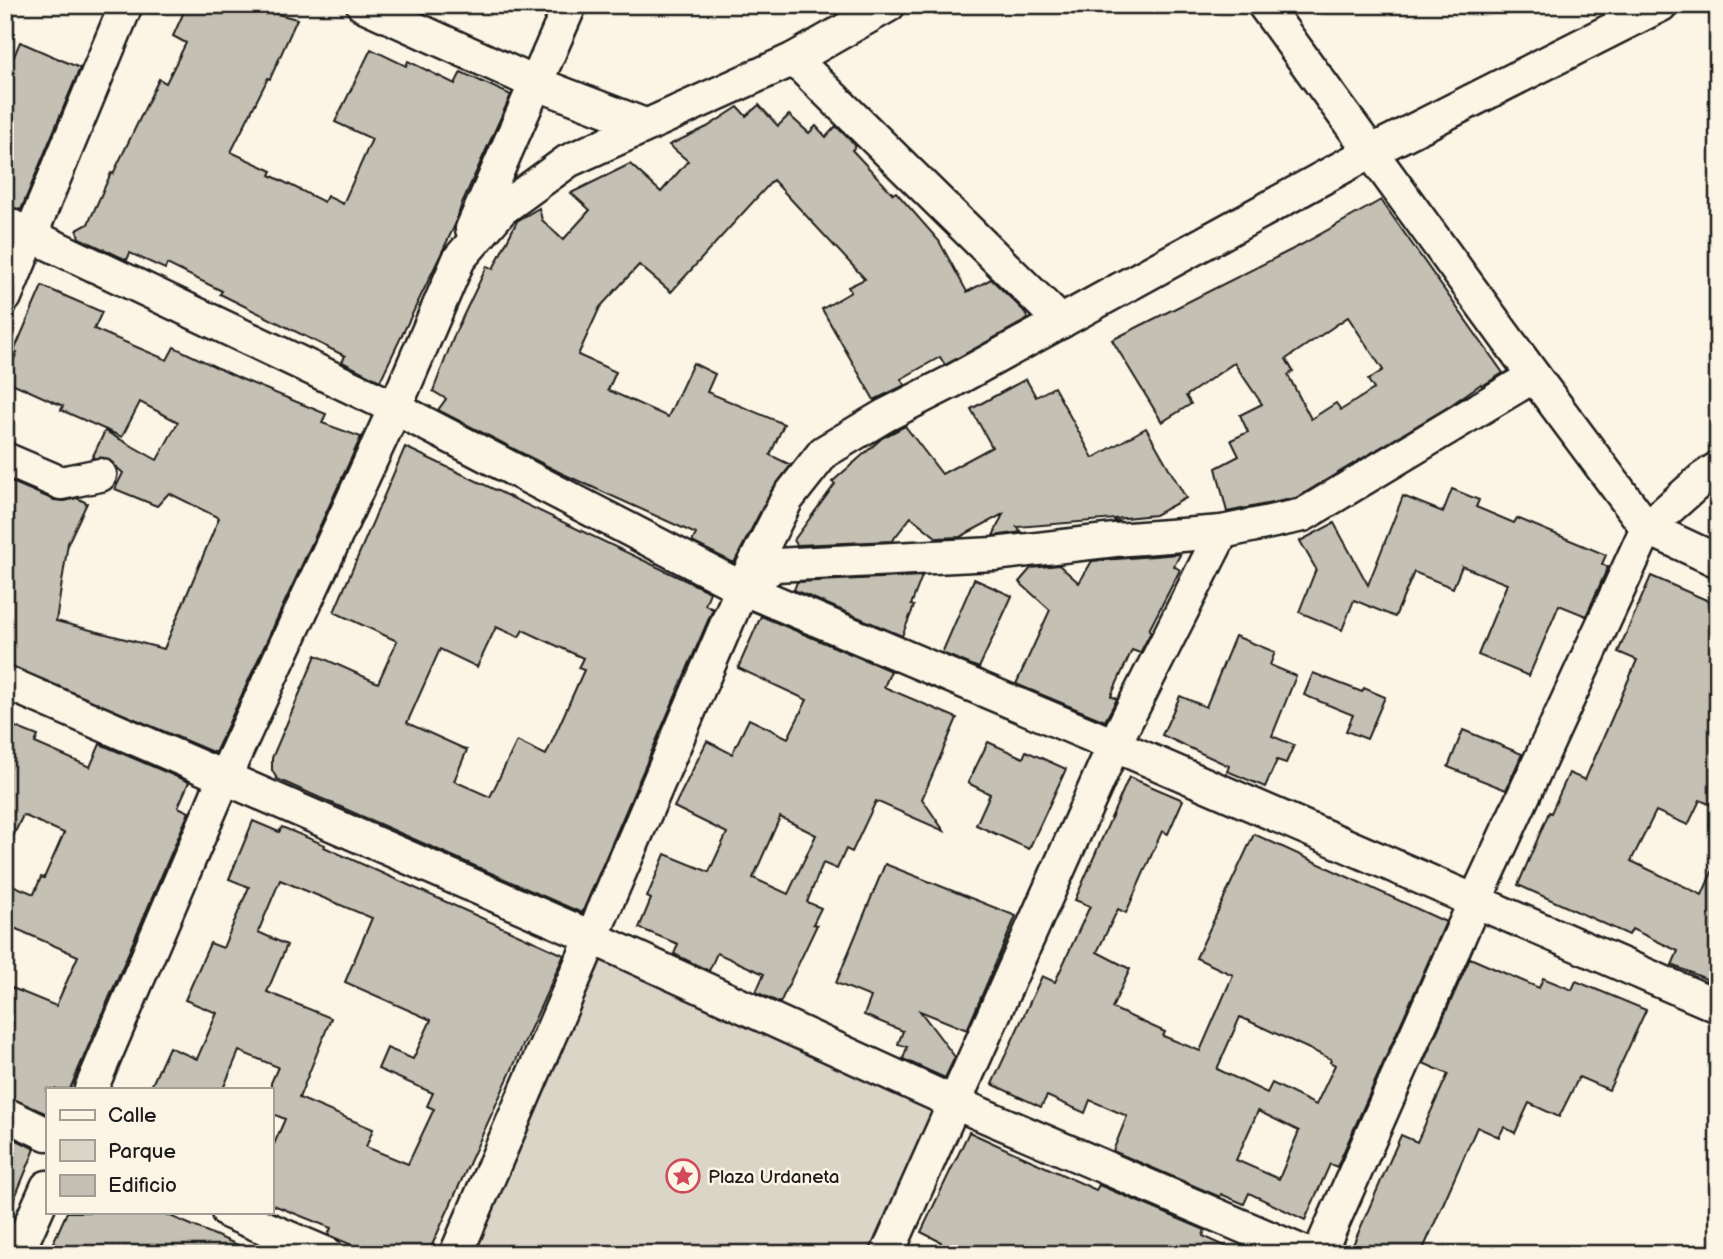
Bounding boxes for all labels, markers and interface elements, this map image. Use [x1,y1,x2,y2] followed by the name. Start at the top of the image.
[46,1088,273,1214] legend
[108,1103,157,1128] text: Calle
[108,1139,176,1164] text: Parque
[664,1157,702,1195] place icon: Plaza Urdaneta
[708,1166,840,1189] place label: Plaza Urdaneta
[108,1173,177,1198] text: Edificio

